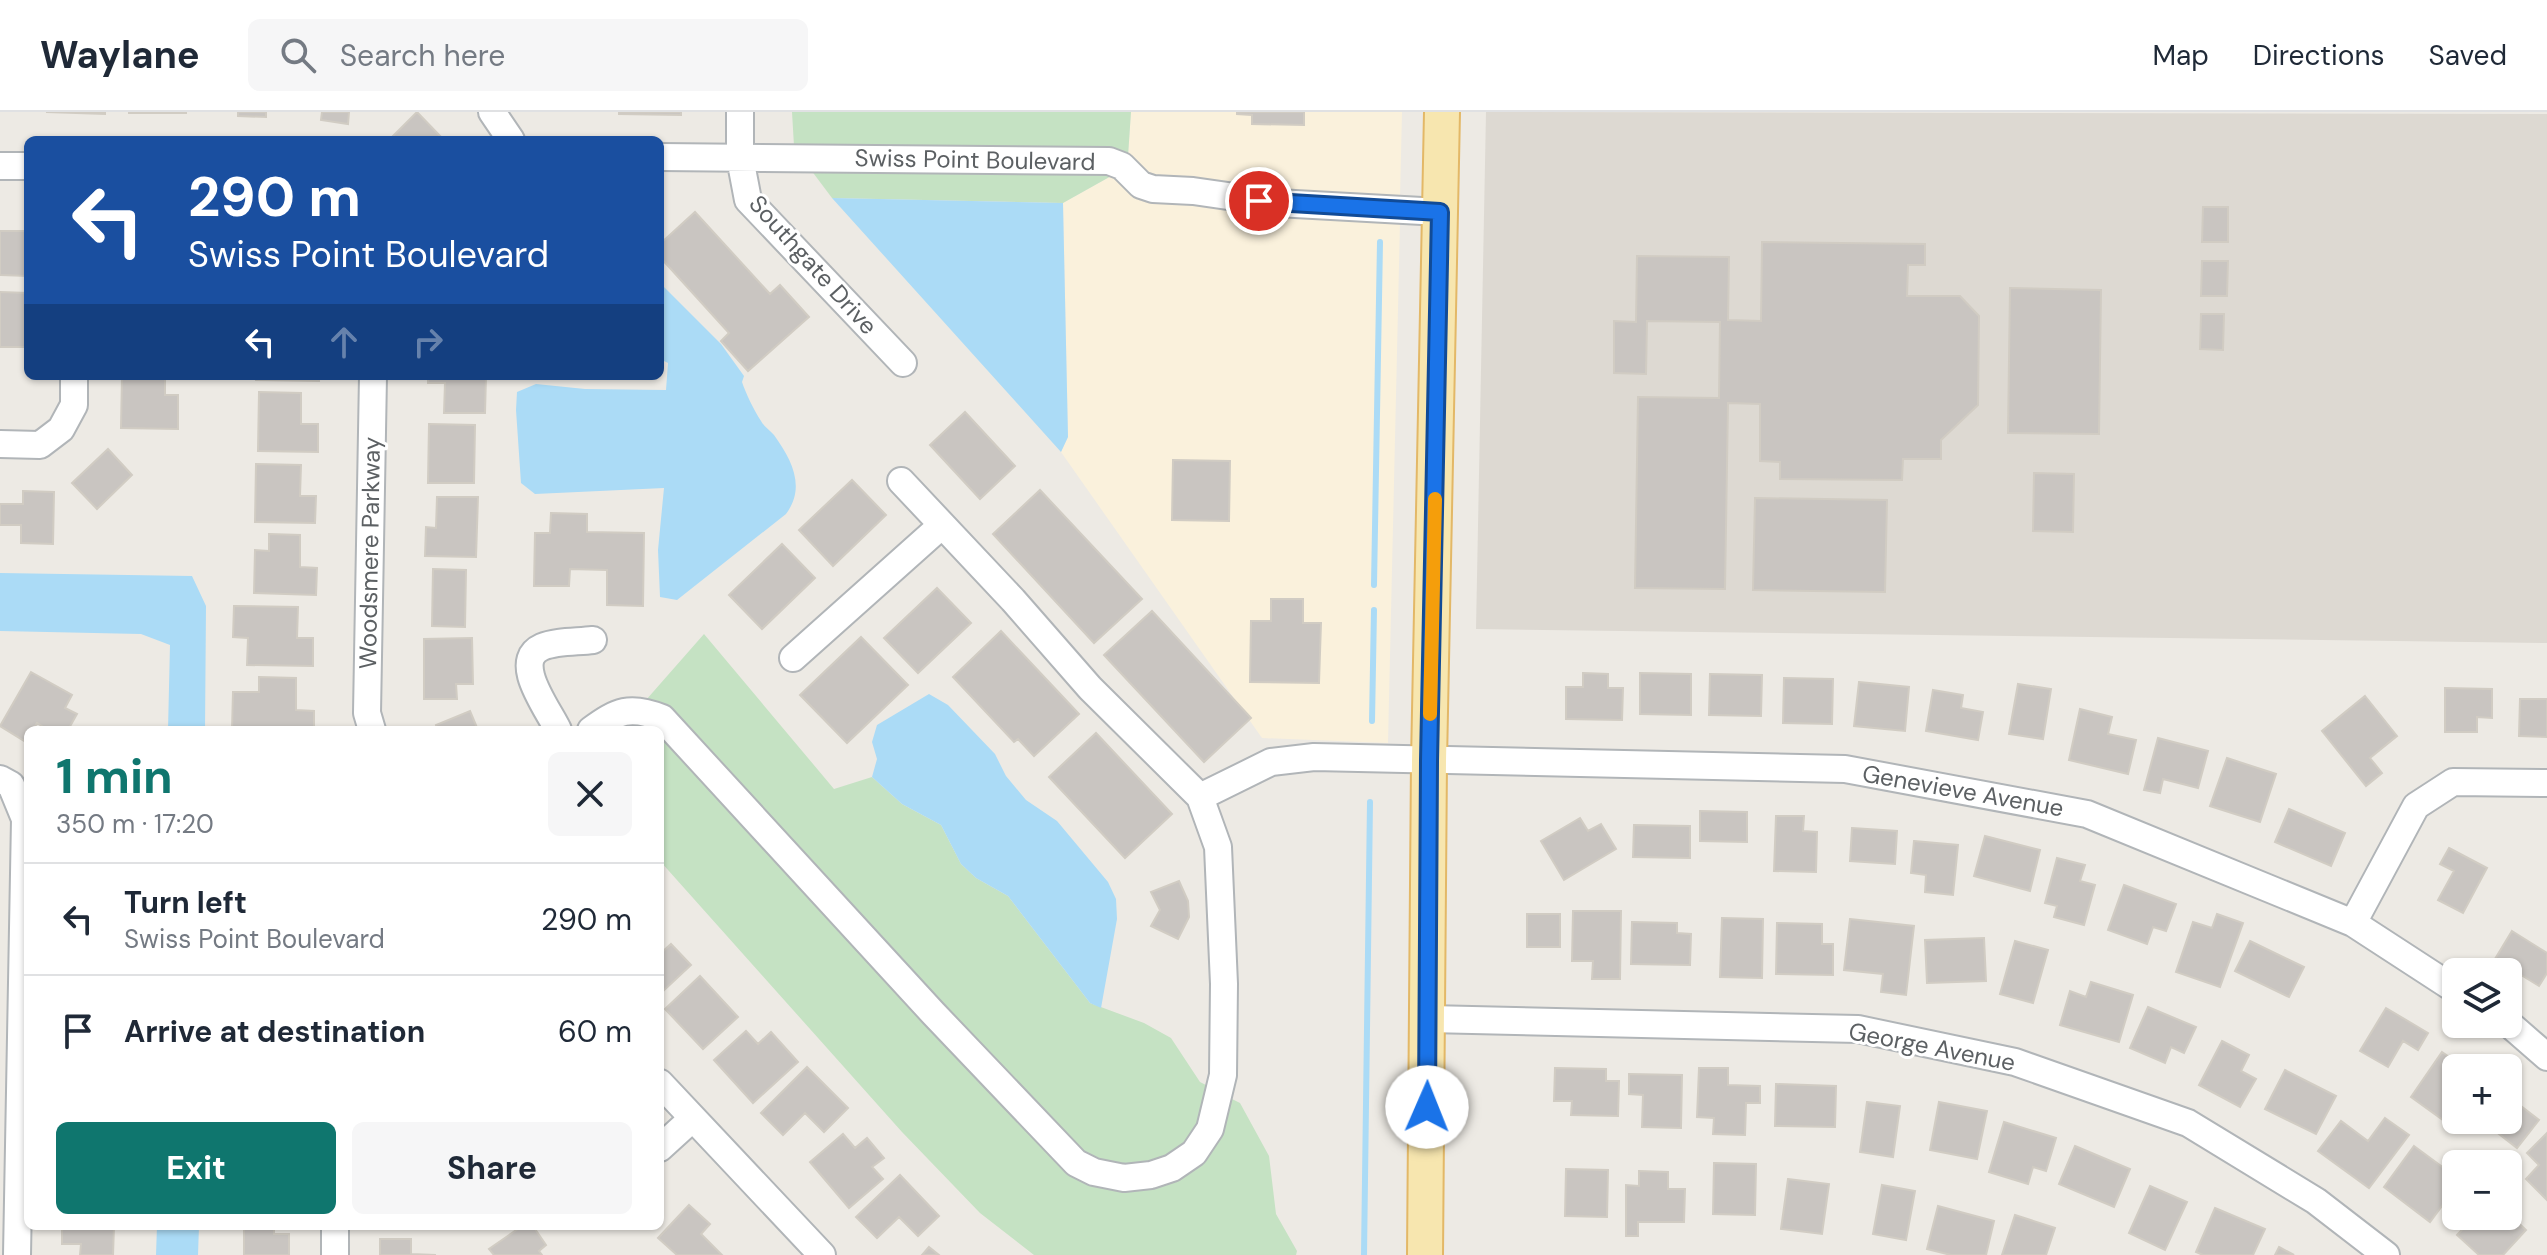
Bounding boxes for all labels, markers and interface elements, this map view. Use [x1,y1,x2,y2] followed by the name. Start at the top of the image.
[248,19,808,91] search box
[40,30,200,80] text: Waylane
[276,33,320,77] icon: search
[340,36,505,75] text: Search here
[2152,37,2209,74] text: Map
[2253,37,2385,74] text: Directions
[2429,37,2507,74] text: Saved
[854,142,1096,177] street label: Swiss Point Boulevard
[188,160,361,233] text: 290 m
[1225,167,1293,235] pin
[56,168,160,272] icon: left
[1237,179,1281,223] icon: arrive
[743,188,884,341] street label: Southgate Drive
[188,231,549,278] text: Swiss Point Boulevard
[238,320,282,364] icon: left
[322,320,366,364] icon: ahead
[406,320,450,364] icon: right
[352,437,387,669] street label: Woodsmere Parkway
[56,745,173,808] text: 1 min
[548,752,632,836] button: close
[1860,758,2066,823] street label: Genevieve Avenue
[56,807,214,841] text: 350 m · 17:20
[124,883,247,922] text: Turn left
[56,897,100,941] icon: left
[541,900,632,939] text: 290 m
[124,922,385,956] text: Swiss Point Boulevard
[2442,958,2522,1230] map controls
[2442,958,2522,1038] button: layers
[56,1009,100,1053] icon: arrive
[124,1012,425,1051] text: Arrive at destination
[558,1012,632,1051] text: 60 m
[1846,1015,2018,1078] street label: George Avenue
[2442,1054,2522,1134] button: +
[1385,1065,1469,1149] position arrow
[56,1122,336,1214] button: Exit
[352,1122,632,1214] button: Share
[2442,1150,2522,1230] button: −

